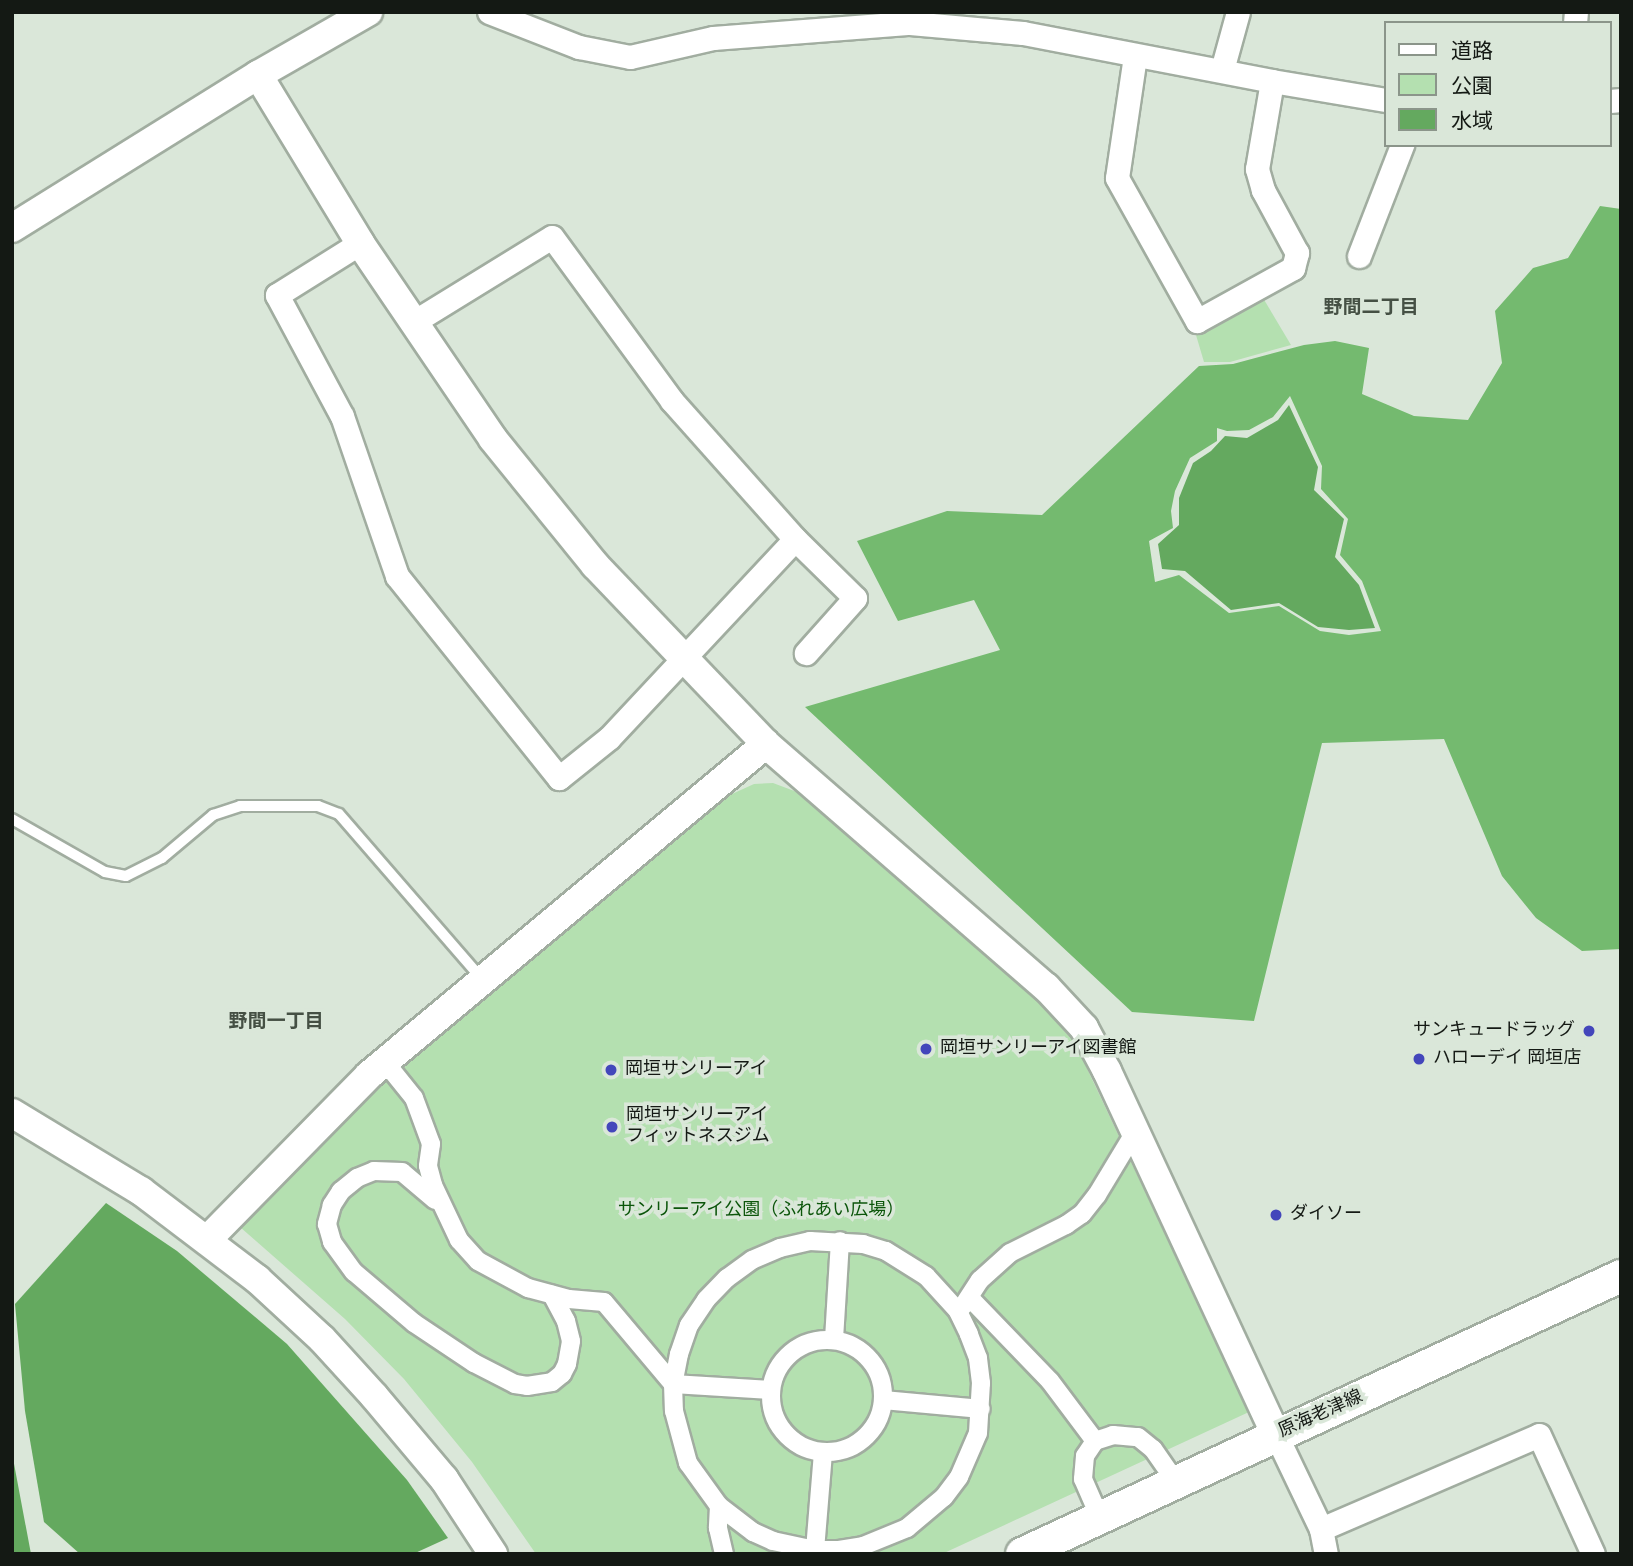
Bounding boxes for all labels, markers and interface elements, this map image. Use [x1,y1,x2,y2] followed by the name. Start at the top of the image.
[1384,21,1612,147] legend
[1451,39,1493,66] text: 道路
[1451,74,1493,101] text: 公園
[1451,109,1493,136] text: 水域
[1324,298,1418,320] district label: 野間二丁目
[229,1012,323,1034] district label: 野間一丁目
[1413,1020,1575,1042] place label: サンキュードラッグ
[1581,1023,1597,1039] marker: サンキュードラッグ
[940,1038,1138,1060] place label: 岡垣サンリーアイ図書館
[918,1041,934,1057] marker: 岡垣サンリーアイ図書館
[1433,1048,1581,1070] place label: ハローデイ 岡垣店
[1411,1051,1427,1067] marker: ハローデイ 岡垣店
[625,1059,769,1081] place label: 岡垣サンリーアイ
[603,1062,619,1078] marker: 岡垣サンリーアイ
[626,1106,770,1148] place label: 岡垣サンリーアイ フィットネスジム
[604,1119,620,1135] marker: 岡垣サンリーアイ フィットネスジム
[617,1200,905,1222] park label: サンリーアイ公園（ふれあい広場）
[1290,1204,1362,1226] place label: ダイソー
[1268,1207,1284,1223] marker: ダイソー
[1275,1387,1367,1443] street label: 原海老津線

